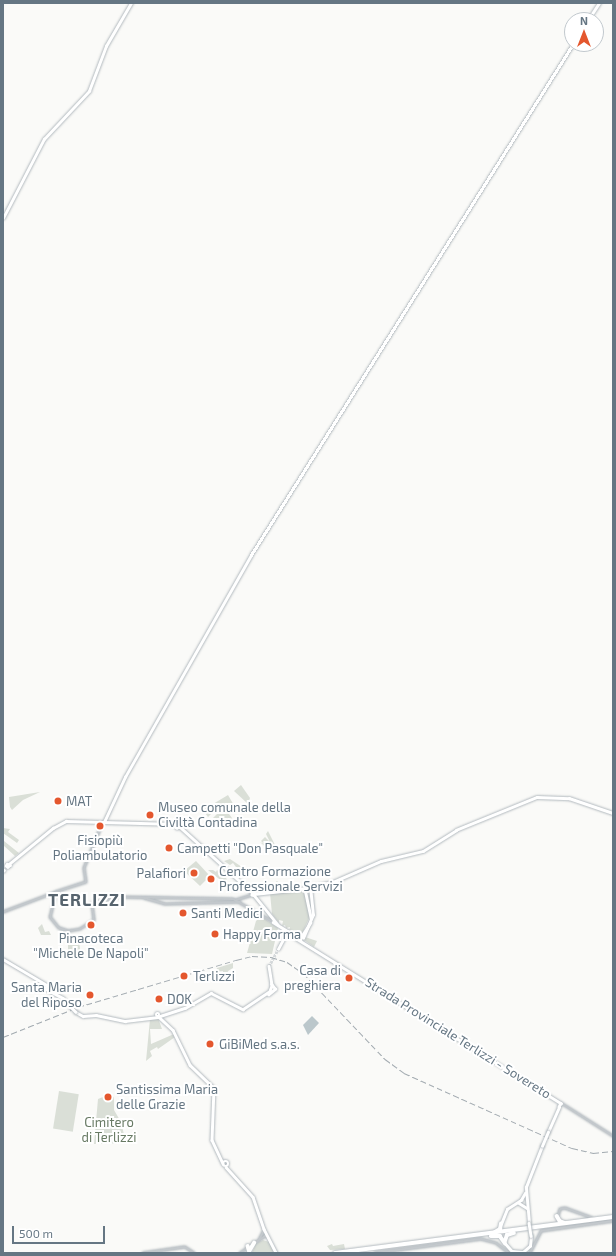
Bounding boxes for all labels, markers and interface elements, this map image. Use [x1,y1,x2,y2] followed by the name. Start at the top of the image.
[564,12,604,52] north arrow
[580,14,588,27] text: N
[66,793,92,809] place label: MAT
[53,796,63,806] marker: MAT
[158,800,291,831] place label: Museo comunale della Civiltà Contadina
[145,810,155,820] marker: Museo comunale della Civiltà Contadina
[94,820,106,832] marker: Fisiopiù Poliambulatorio
[53,833,147,864] place label: Fisiopiù Poliambulatorio
[177,840,323,856] place label: Campetti "Don Pasquale"
[164,843,174,853] marker: Campetti "Don Pasquale"
[219,864,343,895] place label: Centro Formazione Professionale Servizi
[137,865,186,881] place label: Palafiori
[189,868,199,878] marker: Palafiori
[206,874,216,884] marker: Centro Formazione Professionale Servizi
[48,890,126,910] district label: TERLIZZI
[191,905,263,921] place label: Santi Medici
[178,908,188,918] marker: Santi Medici
[86,920,96,930] marker: Pinacoteca "Michele De Napoli"
[223,926,302,942] place label: Happy Forma
[210,929,220,939] marker: Happy Forma
[33,931,149,962] place label: Pinacoteca "Michele De Napoli"
[284,963,341,994] place label: Casa di preghiera
[193,968,235,984] place label: Terlizzi
[178,970,190,982] marker: Terlizzi
[344,973,354,983] marker: Casa di preghiera
[362,974,554,1102] street label: Strada Provinciale Terlizzi - Sovereto
[11,980,82,1011] place label: Santa Maria del Riposo
[85,990,95,1000] marker: Santa Maria del Riposo
[167,991,192,1007] place label: DOK
[154,994,164,1004] marker: DOK
[219,1036,300,1052] place label: GiBiMed s.a.s.
[204,1038,216,1050] marker: GiBiMed s.a.s.
[116,1082,218,1113] place label: Santissima Maria delle Grazie
[103,1092,113,1102] marker: Santissima Maria delle Grazie
[81,1115,137,1146] park label: Cimitero di Terlizzi
[14,1218,107,1244] scale bar
[19,1226,53,1240] text: 500 m

